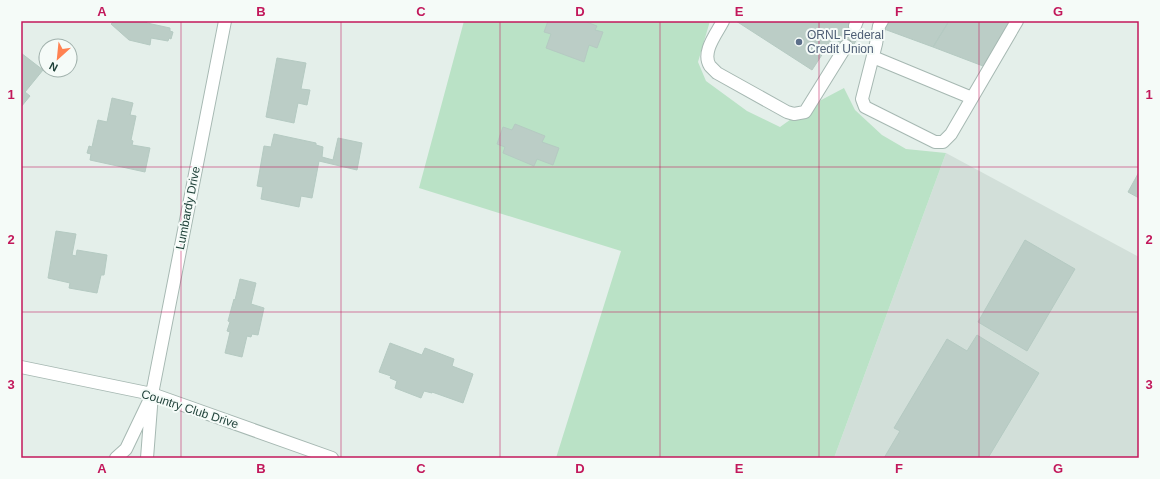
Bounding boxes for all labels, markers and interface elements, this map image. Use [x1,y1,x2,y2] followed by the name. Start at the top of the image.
[97,4,107,19] text: A
[256,4,266,19] text: B
[416,4,426,19] text: C
[575,4,585,19] text: D
[735,4,744,19] text: E
[895,4,903,19] text: F
[1053,4,1063,19] text: G
[807,28,884,56] place label: ORNL Federal Credit Union
[794,37,804,47] marker: ORNL Federal Credit Union
[38,38,78,78] north arrow
[47,60,60,74] text: N
[7,87,15,102] text: 1
[1145,87,1153,102] text: 1
[173,165,203,251] street label: Lumbardy Drive
[7,232,15,247] text: 2
[1145,232,1153,247] text: 2
[7,377,15,392] text: 3
[1145,377,1153,392] text: 3
[140,387,241,431] street label: Country Club Drive
[97,461,107,476] text: A
[256,461,266,476] text: B
[416,461,426,476] text: C
[575,461,585,476] text: D
[735,461,744,476] text: E
[895,461,903,476] text: F
[1053,461,1063,476] text: G

